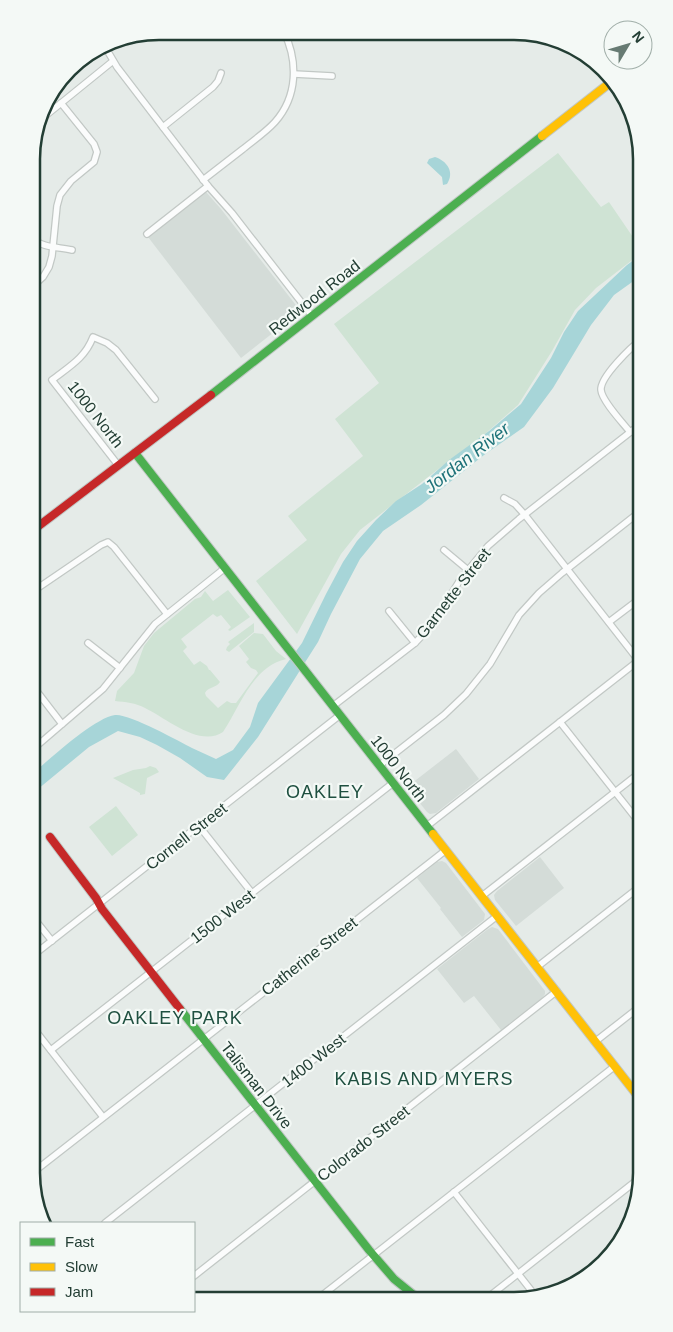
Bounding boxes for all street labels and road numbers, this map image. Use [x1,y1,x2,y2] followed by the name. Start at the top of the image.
[266,257,363,338] street label: Redwood Road
[65,378,127,451] street label: 1000 North
[413,545,494,642] street label: Garnette Street
[368,732,430,805] street label: 1000 North
[143,799,231,873] street label: Cornell Street
[187,886,258,947] street label: 1500 West
[258,913,361,999] street label: Catherine Street
[278,1030,349,1091] street label: 1400 West
[218,1039,296,1132] street label: Talisman Drive
[314,1102,413,1185] street label: Colorado Street

